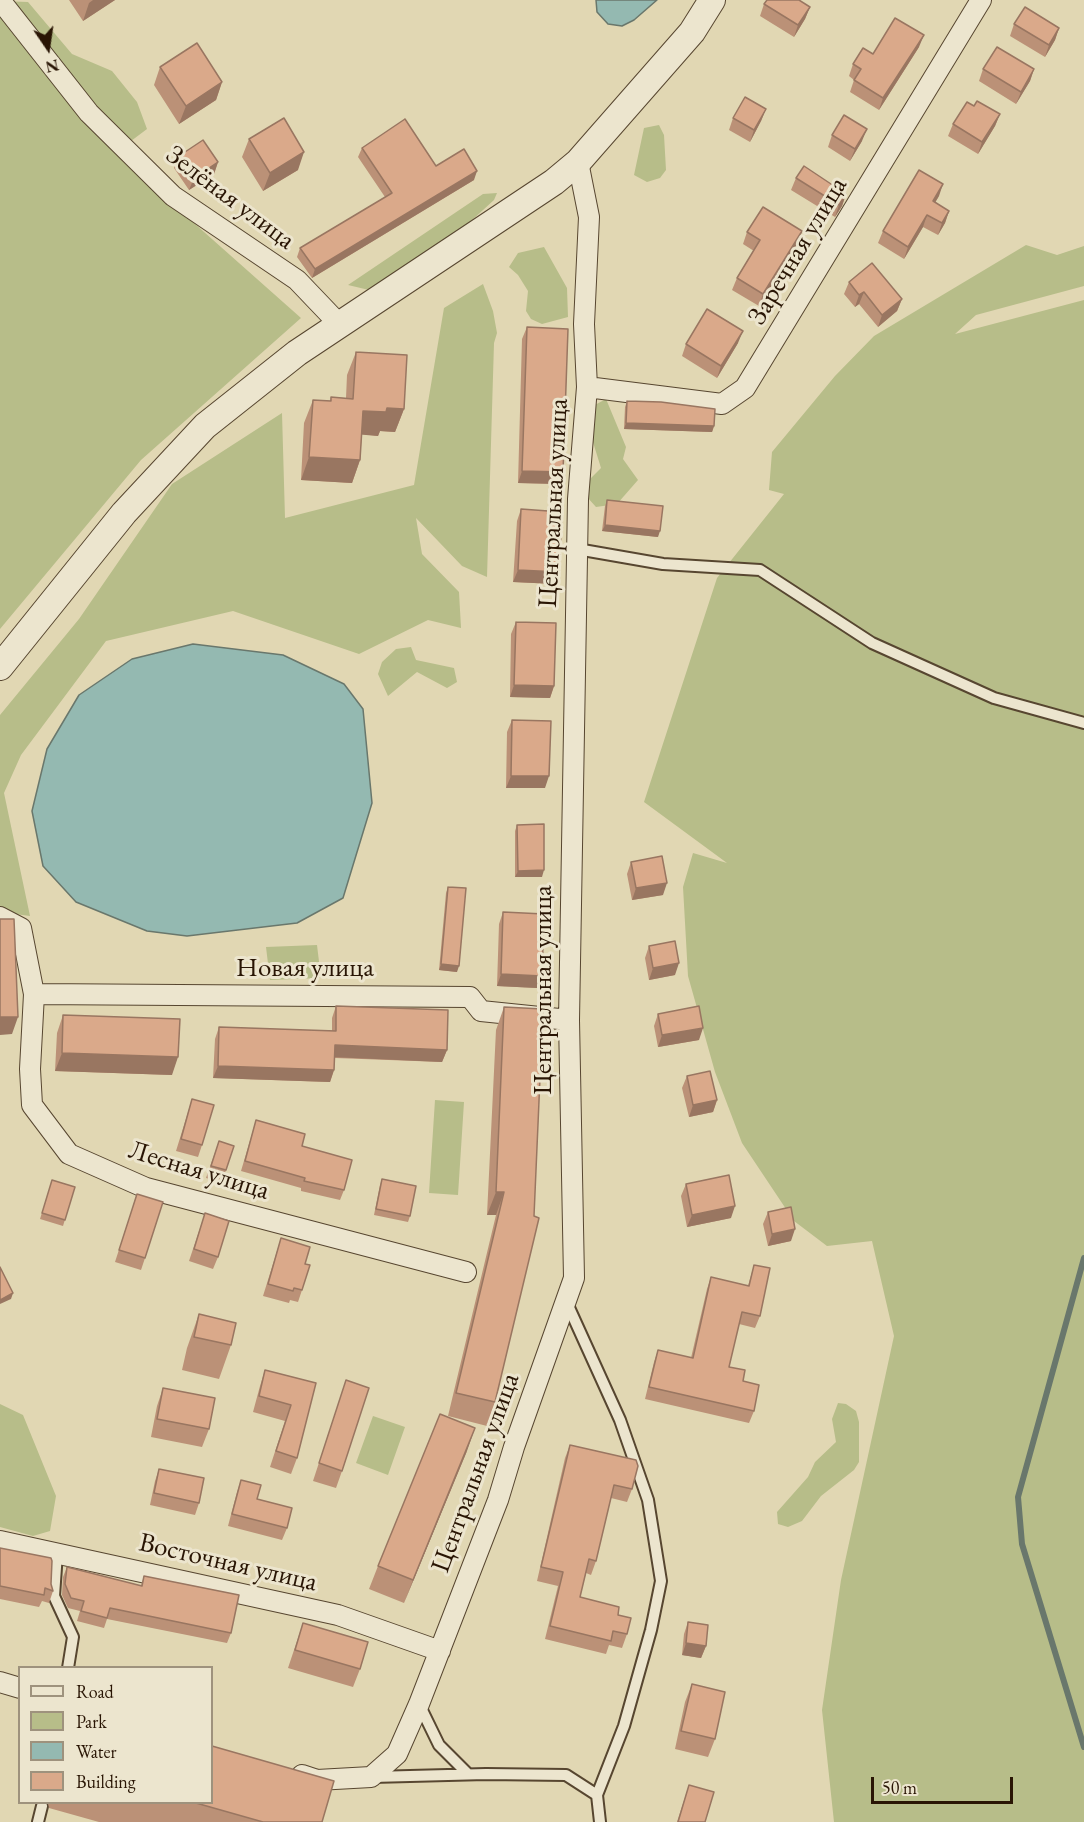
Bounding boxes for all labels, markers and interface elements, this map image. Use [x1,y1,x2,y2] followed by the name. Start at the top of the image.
[18,18,78,78] north arrow
[43,54,61,78] text: N
[159,139,301,257] street label: Зелёная улица
[741,171,855,331] street label: Заречная улица
[532,397,576,609] street label: Центральная улица
[528,885,560,1095] street label: Центральная улица
[236,953,374,985] street label: Новая улица
[125,1134,273,1208] street label: Лесная улица
[425,1369,527,1577] street label: Центральная улица
[136,1527,320,1599] street label: Восточная улица
[18,1666,213,1804] legend
[76,1680,114,1703] text: Road
[76,1710,107,1733] text: Park
[76,1740,117,1763] text: Water
[874,1765,1016,1803] scale bar
[76,1770,136,1793] text: Building
[882,1776,917,1799] text: 50 m

